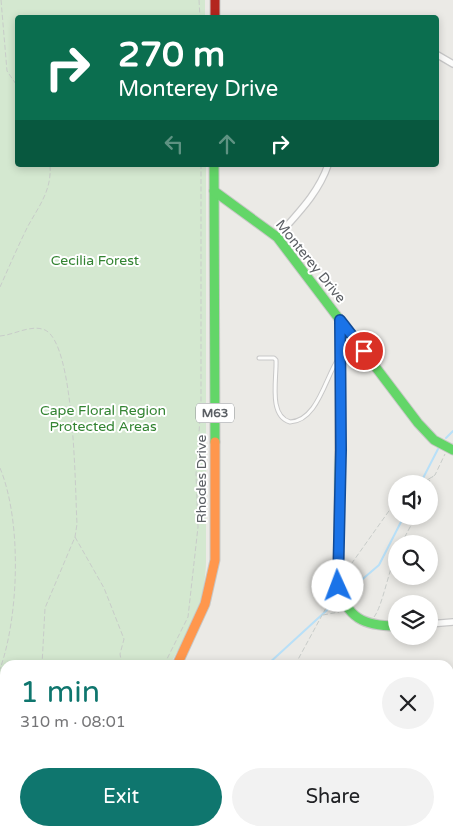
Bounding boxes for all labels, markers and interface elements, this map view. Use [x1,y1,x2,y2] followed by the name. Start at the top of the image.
[118,34,225,76] text: 270 m
[35,35,100,100] icon: right
[118,76,278,102] text: Monterey Drive
[160,130,188,158] icon: left
[213,130,241,158] icon: ahead
[266,130,294,158] icon: right
[272,216,349,306] street label: Monterey Drive
[51,252,140,269] park label: Cecilia Forest
[343,330,385,372] pin
[350,337,378,365] icon: arrive
[40,402,166,435] park label: Cape Floral Region Protected Areas
[196,403,234,422] road number: M63
[193,435,210,523] street label: Rhodes Drive
[388,475,438,645] map controls
[388,475,438,525] button: sound
[388,535,438,585] button: search
[311,559,363,611] position arrow
[388,595,438,645] button: layers
[20,674,100,711] text: 1 min
[382,677,434,729] button: close
[20,712,126,732] text: 310 m · 08:01
[20,768,222,826] button: Exit
[232,768,434,826] button: Share

